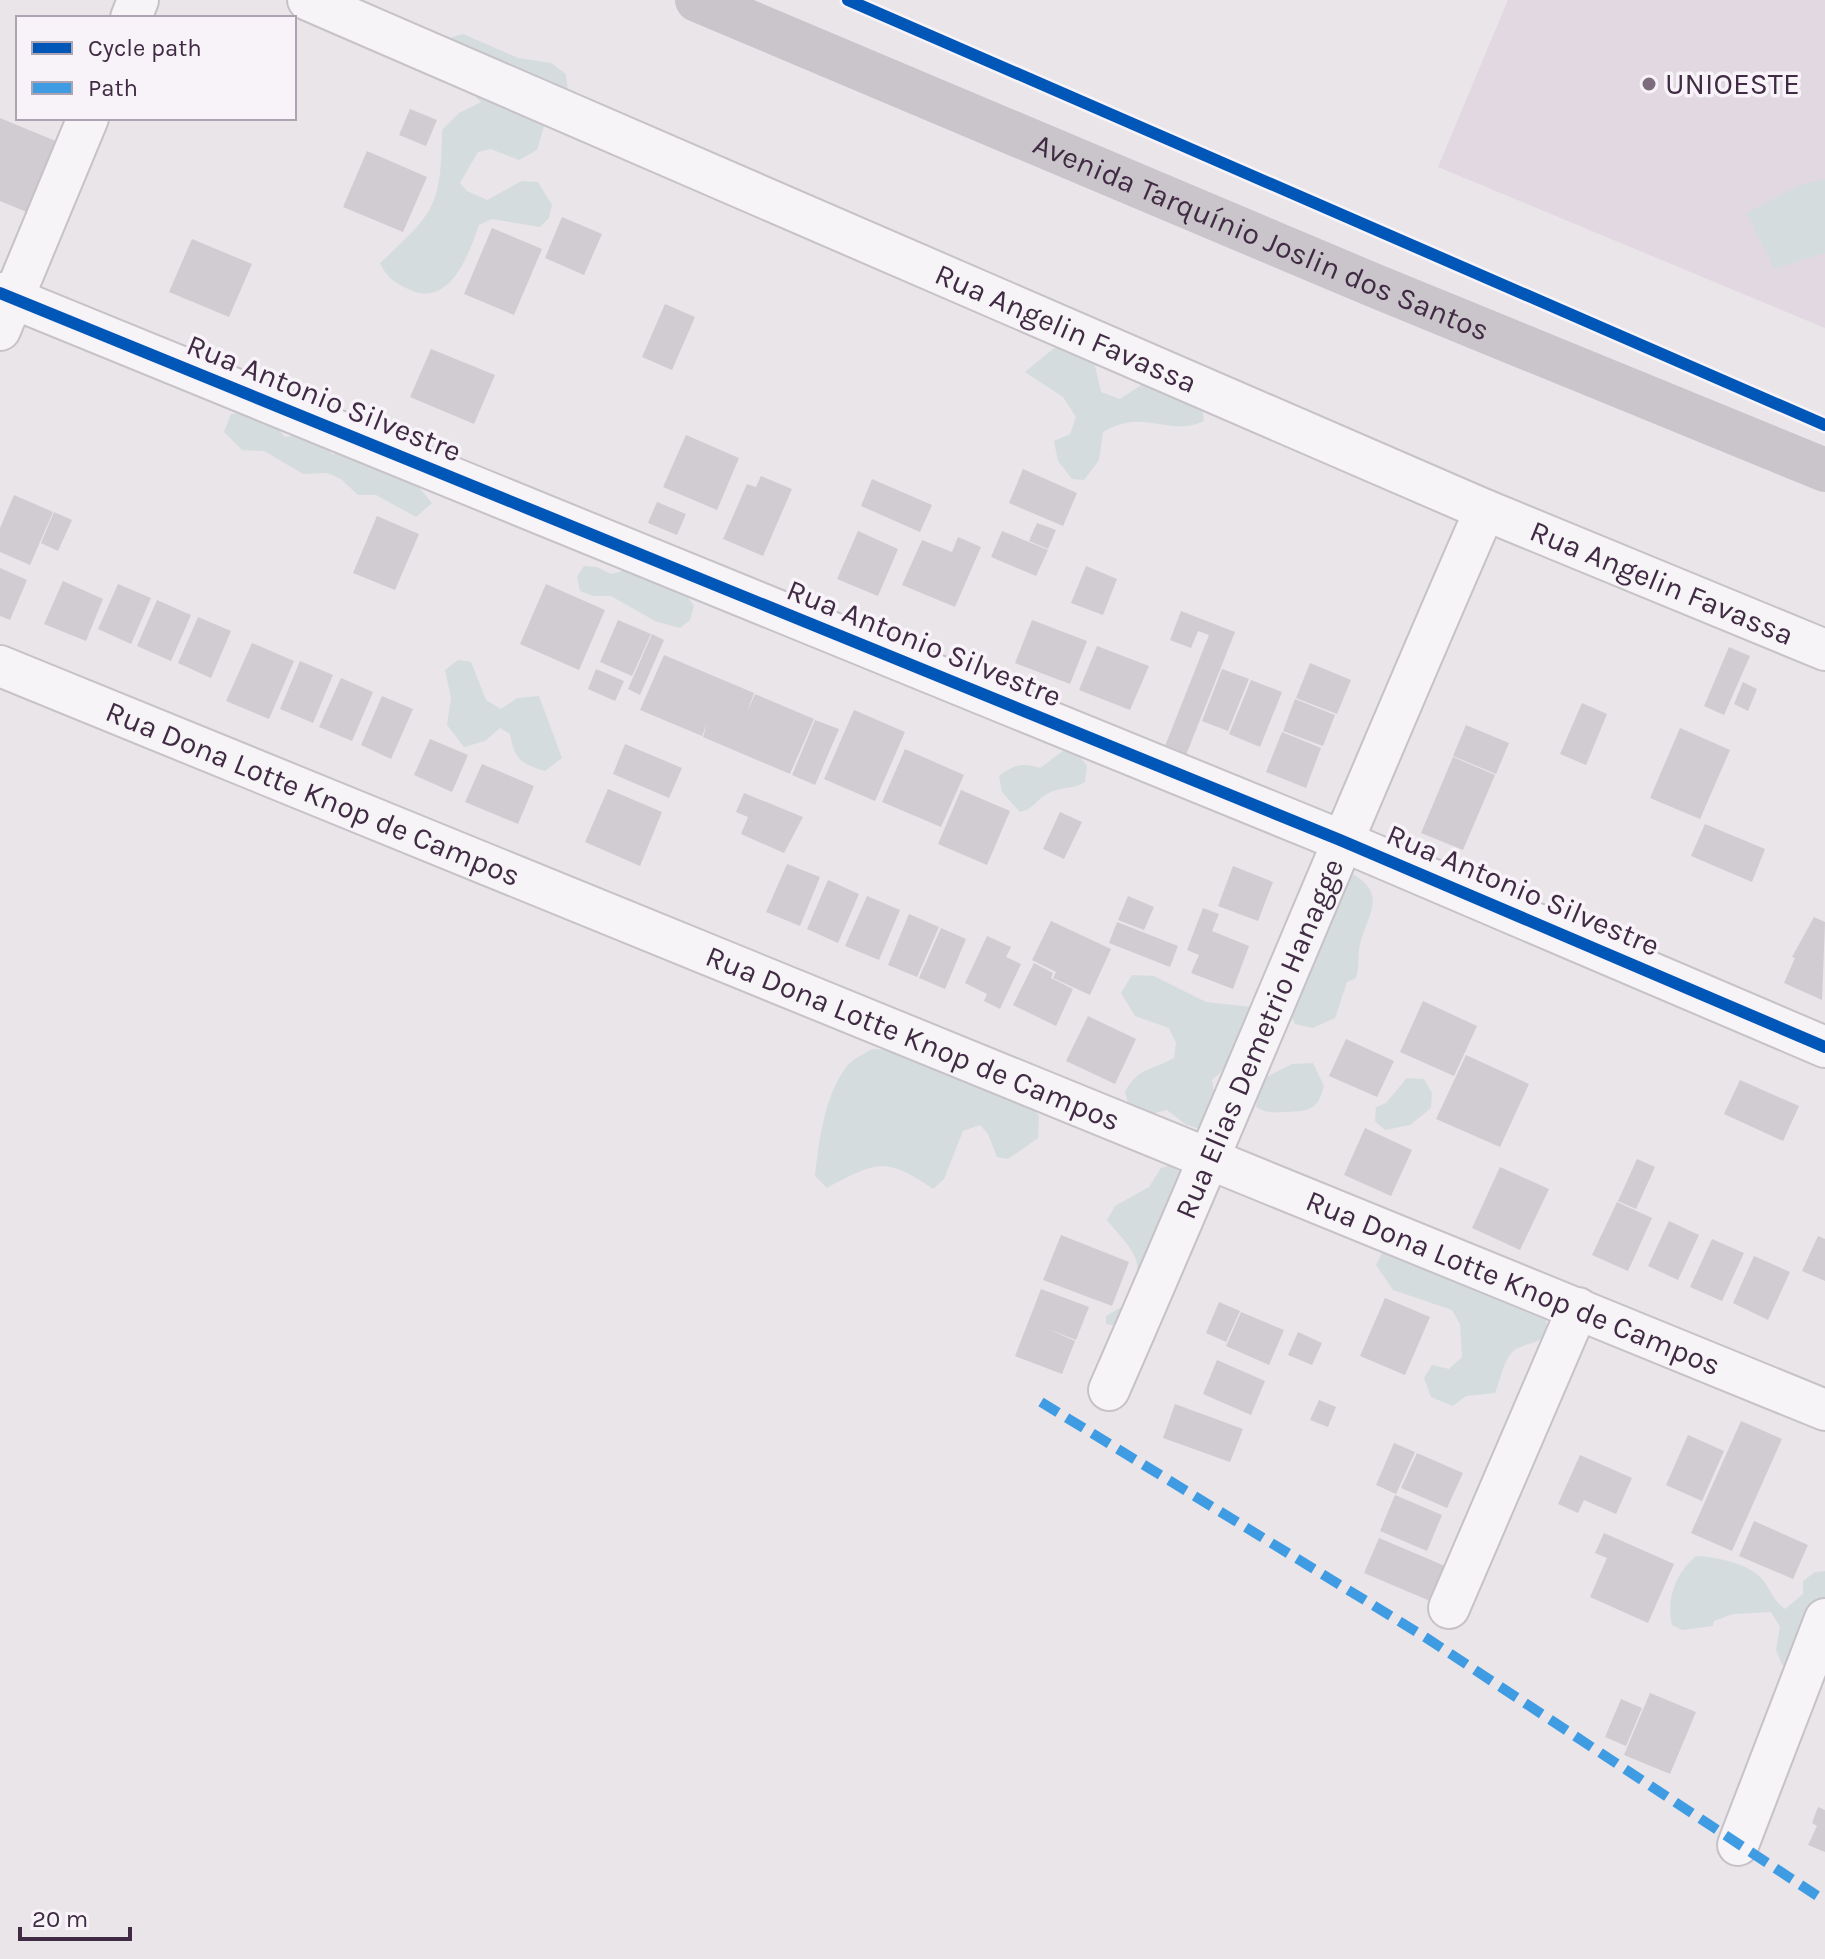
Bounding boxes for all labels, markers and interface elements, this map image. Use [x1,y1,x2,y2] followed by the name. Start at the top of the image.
[16,16,296,120] legend
[88,34,202,62] text: Cycle path
[1665,66,1800,102] place label: UNIOESTE
[88,74,138,102] text: Path
[1640,75,1658,93] marker: UNIOESTE
[1028,126,1494,349] street label: Avenida Tarquínio Joslin dos Santos
[930,256,1202,401] street label: Rua Angelin Favassa
[181,326,467,470] street label: Rua Antonio Silvestre
[1525,513,1799,653] street label: Rua Angelin Favassa
[781,571,1067,715] street label: Rua Antonio Silvestre
[101,693,525,894] street label: Rua Dona Lotte Knop de Campos
[1381,816,1665,964] street label: Rua Antonio Silvestre
[1167,853,1351,1224] street label: Rua Elias Demetrio Hanagge
[701,938,1126,1139] street label: Rua Dona Lotte Knop de Campos
[1301,1182,1726,1383] street label: Rua Dona Lotte Knop de Campos
[20,1891,130,1941] scale bar
[32,1905,88,1933] text: 20 m

